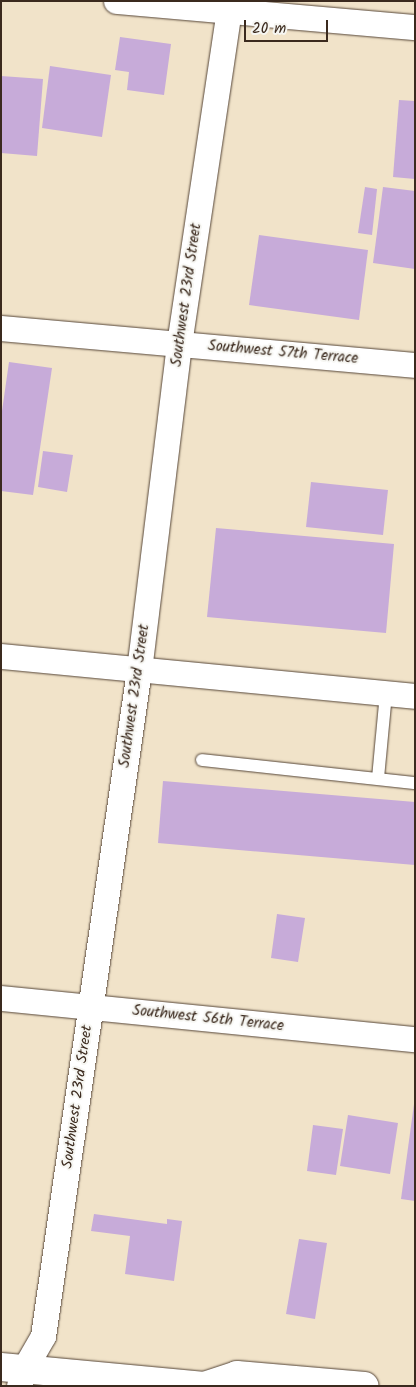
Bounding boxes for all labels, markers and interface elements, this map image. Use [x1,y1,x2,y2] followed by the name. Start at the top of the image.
[246,10,330,42] scale bar
[252,17,286,41] text: 20 m
[168,222,206,368] street label: Southwest 23rd Street
[207,337,359,369] street label: Southwest 57th Terrace
[116,623,154,769] street label: Southwest 23rd Street
[131,1002,285,1036] street label: Southwest 56th Terrace
[59,1024,97,1170] street label: Southwest 23rd Street

